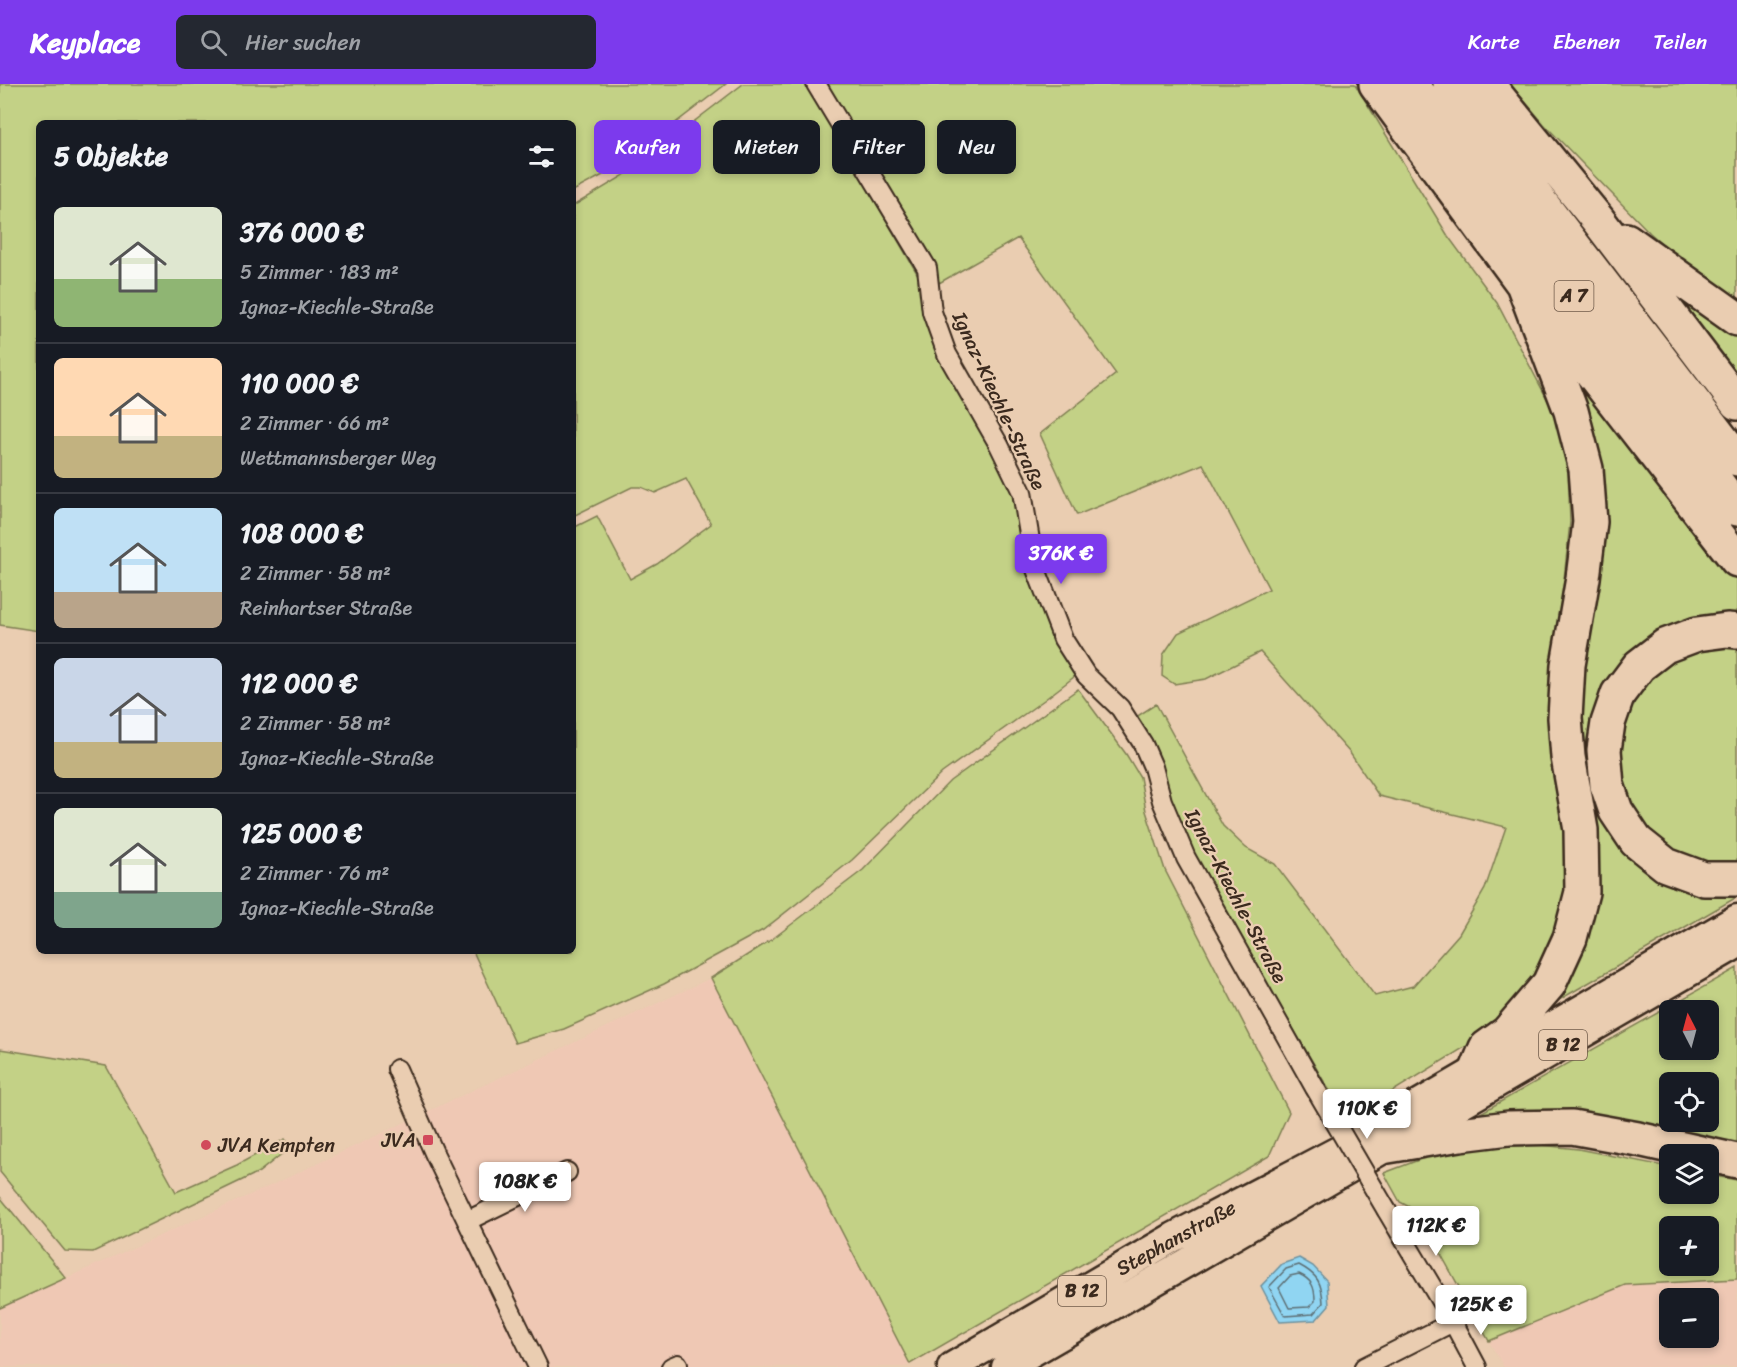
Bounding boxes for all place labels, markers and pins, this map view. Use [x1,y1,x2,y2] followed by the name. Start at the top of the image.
[1012,534,1110,585] pin: 376K €
[1318,1089,1416,1140] pin: 110K €
[381,1123,416,1158] place label: JVA
[217,1128,335,1163] place label: JVA Kempten
[421,1133,435,1147] marker: JVA
[199,1138,213,1152] marker: JVA Kempten
[476,1162,574,1213] pin: 108K €
[1387,1206,1485,1257] pin: 112K €
[1432,1285,1530,1336] pin: 125K €

